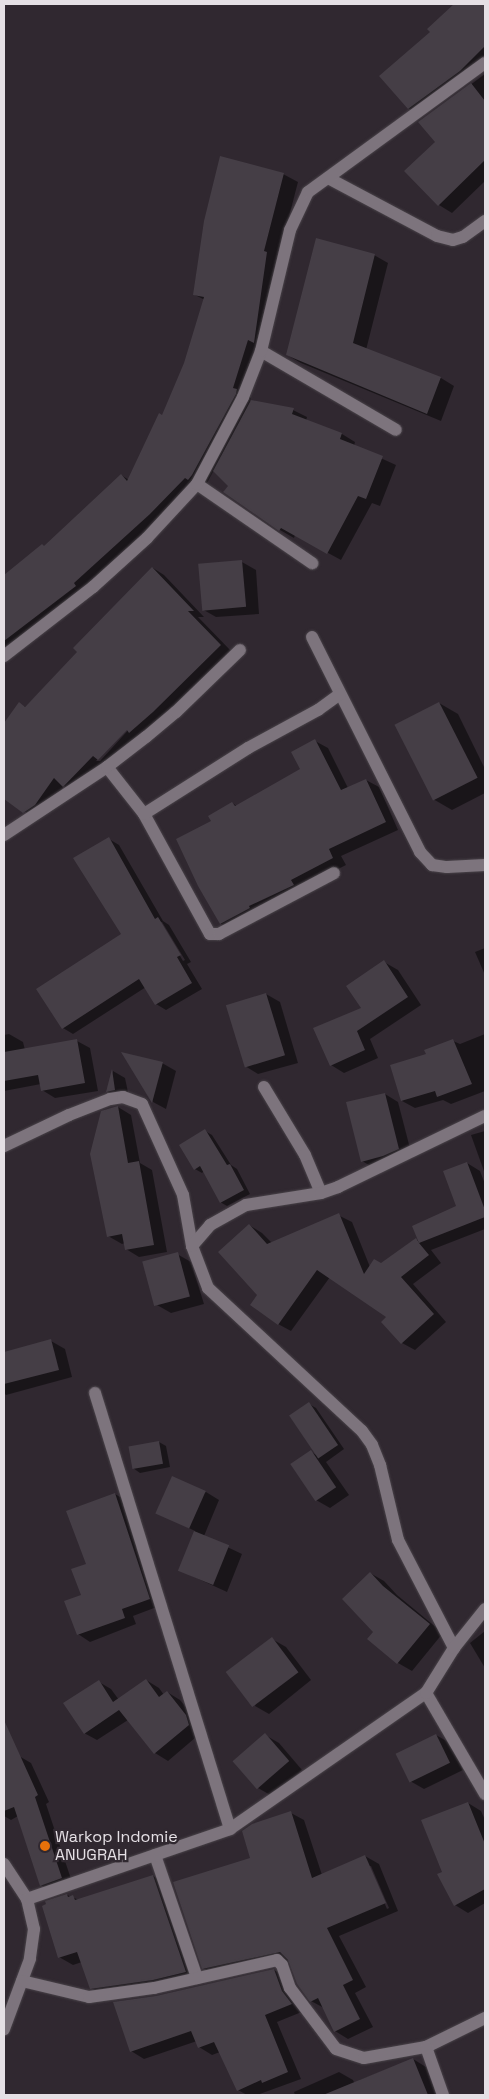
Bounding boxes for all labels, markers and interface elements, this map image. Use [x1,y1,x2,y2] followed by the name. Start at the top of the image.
[55,1827,178,1865] place label: Warkop Indomie ANUGRAH
[39,1840,51,1852] marker: Warkop Indomie ANUGRAH

